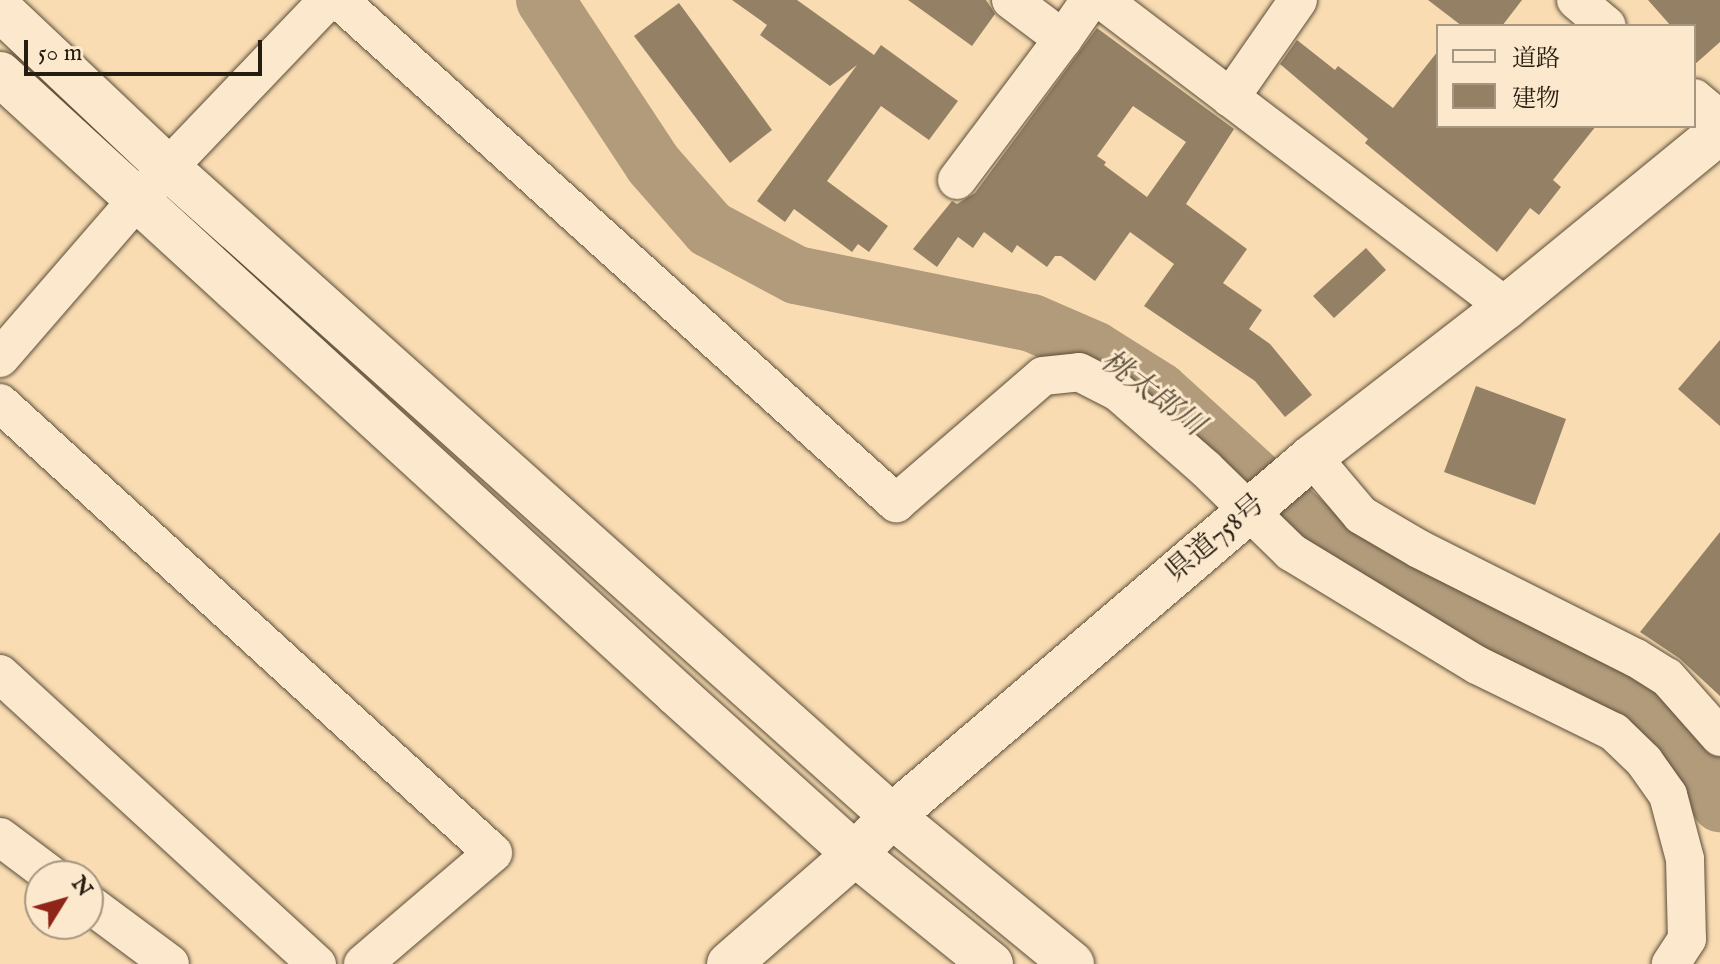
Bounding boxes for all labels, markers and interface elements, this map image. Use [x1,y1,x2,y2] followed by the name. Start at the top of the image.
[28,24,266,74] scale bar
[1436,24,1696,128] legend
[38,38,82,69] text: 50 m
[1512,44,1560,75] text: 道路
[1512,84,1560,115] text: 建物
[1093,344,1211,444] water label: 桃太郎川
[1160,488,1272,590] street label: 県道758号
[24,860,104,940] north arrow
[65,871,98,903] text: N

